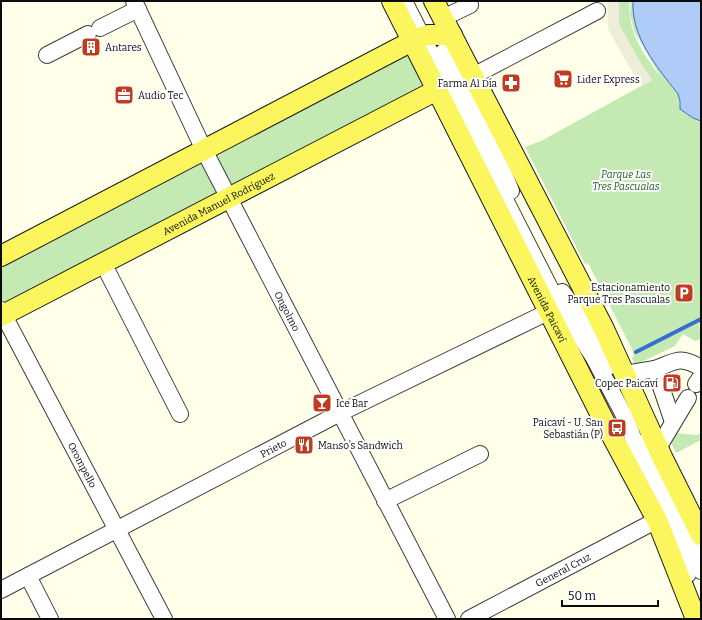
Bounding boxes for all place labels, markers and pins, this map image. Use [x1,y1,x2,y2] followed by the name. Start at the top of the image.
[80,36,102,58] building icon: Antares
[105,42,142,54] place label: Antares
[552,68,574,90] supermarket icon: Lider Express
[500,72,522,94] pharmacy icon: Farma Al Día
[577,74,640,86] place label: Lider Express
[438,77,498,90] place label: Farma Al Día
[113,84,135,106] office icon: Audio Tec
[138,90,184,102] place label: Audio Tec
[568,282,670,306] place label: Estacionamiento Parque Tres Pascualas
[673,282,695,304] parking icon: Estacionamiento Parque Tres Pascualas
[661,372,683,394] fuel station icon: Copec Paicaví
[595,377,658,390] place label: Copec Paicaví
[311,392,333,414] bar icon: Ice Bar
[336,398,368,410] place label: Ice Bar
[533,416,604,441] place label: Paicaví - U. San Sebastián (P)
[606,417,628,439] bus stop icon: Paicaví - U. San Sebastián (P)
[293,434,315,456] restaurant icon: Manso's Sandwich
[318,440,403,452] place label: Manso's Sandwich

